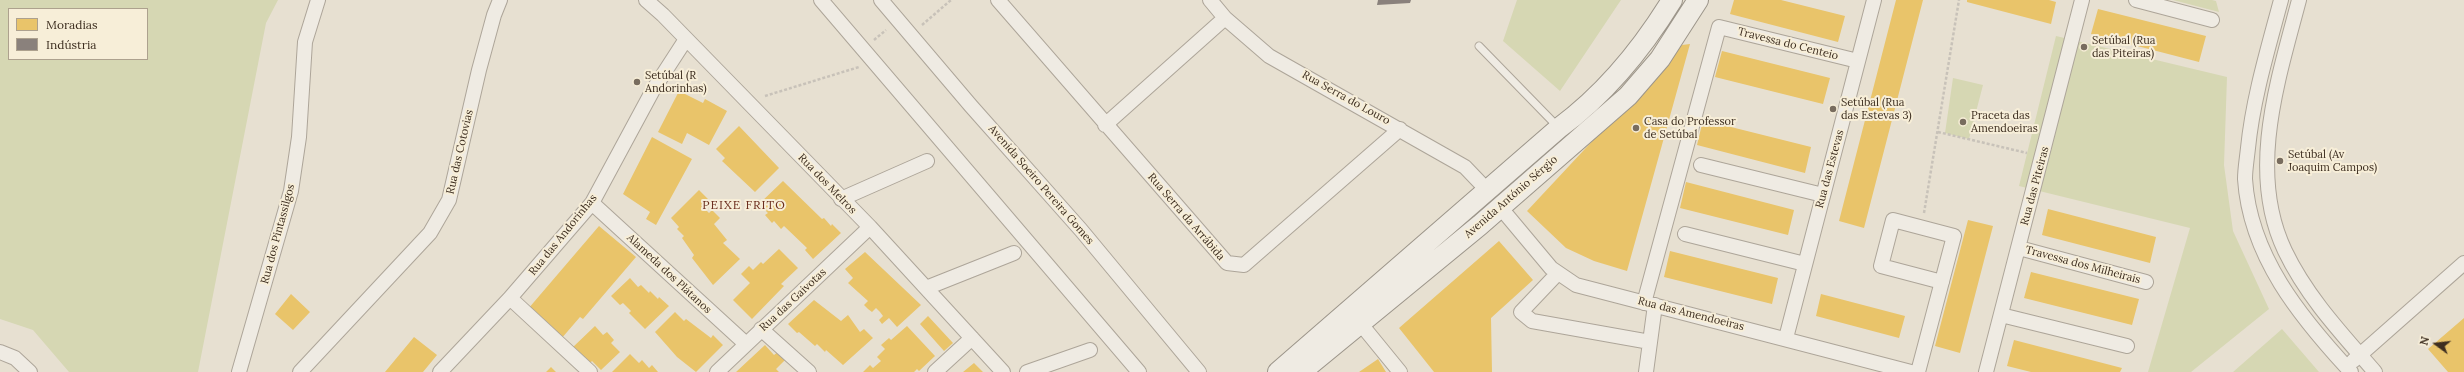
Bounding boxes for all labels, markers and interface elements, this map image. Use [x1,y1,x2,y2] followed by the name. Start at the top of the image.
[8,8,148,60] legend
[46,17,98,32] text: Moradias
[1736,25,1840,63] street label: Travessa do Centeio
[2092,34,2155,60] place label: Setúbal (Rua das Piteiras)
[46,37,97,52] text: Indústria
[2079,42,2089,52] marker: Setúbal (Rua das Piteiras)
[1300,68,1392,128] street label: Rua Serra do Louro
[645,69,707,95] place label: Setúbal (R Andorinhas)
[632,77,642,87] marker: Setúbal (R Andorinhas)
[1841,96,1912,122] place label: Setúbal (Rua das Estevas 3)
[1828,104,1838,114] marker: Setúbal (Rua das Estevas 3)
[444,108,476,196] street label: Rua das Cotovias
[1971,109,2038,135] place label: Praceta das Amendoeiras
[1644,115,1736,141] place label: Casa do Professor de Setúbal
[1958,117,1968,127] marker: Praceta das Amendoeiras
[986,123,1096,247] street label: Avenida Soeiro Pereira Gomes
[1631,123,1641,133] marker: Casa do Professor de Setúbal
[1813,128,1847,210] street label: Rua das Estevas
[2018,145,2052,227] street label: Rua das Piteiras
[2288,148,2377,174] place label: Setúbal (Av Joaquim Campos)
[795,151,859,217] street label: Rua dos Melros
[1462,153,1560,241] street label: Avenida António Sérgio
[2275,156,2285,166] marker: Setúbal (Av Joaquim Campos)
[1145,171,1227,263] street label: Rua Serra da Arrábida
[258,182,298,286] street label: Rua dos Pintassilgos
[526,192,600,278] street label: Rua das Andorinhas
[702,199,786,213] district label: PEIXE FRITO
[624,231,714,317] street label: Alameda dos Plátanos
[2024,243,2142,287] street label: Travessa dos Milheirais
[757,266,829,334] street label: Rua das Gaivotas
[1636,294,1746,334] street label: Rua das Amendoeiras
[2416,324,2456,364] north arrow
[2417,335,2432,347] text: N

